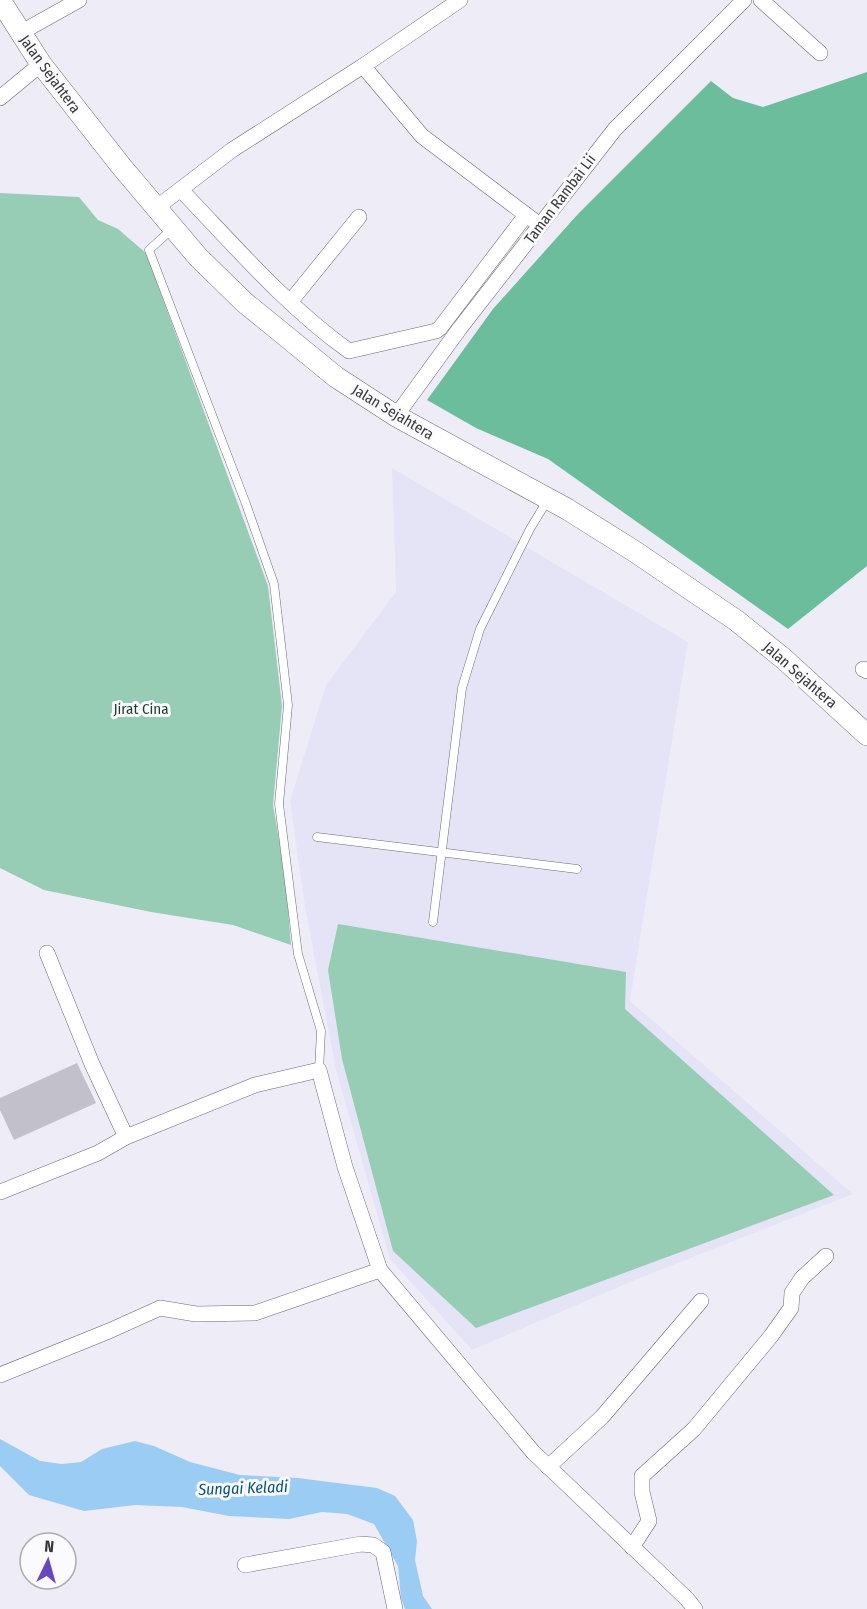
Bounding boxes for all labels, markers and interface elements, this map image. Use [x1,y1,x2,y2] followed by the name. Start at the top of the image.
[16,31,84,117] street label: Jalan Sejahtera
[520,151,600,247] street label: Taman Rambai Lii
[349,381,437,443] street label: Jalan Sejahtera
[759,638,841,712] street label: Jalan Sejahtera
[113,700,169,718] park label: Jirat Cina
[197,1477,288,1499] water label: Sungai Keladi
[18,1531,78,1591] north arrow
[44,1537,55,1556] text: N

